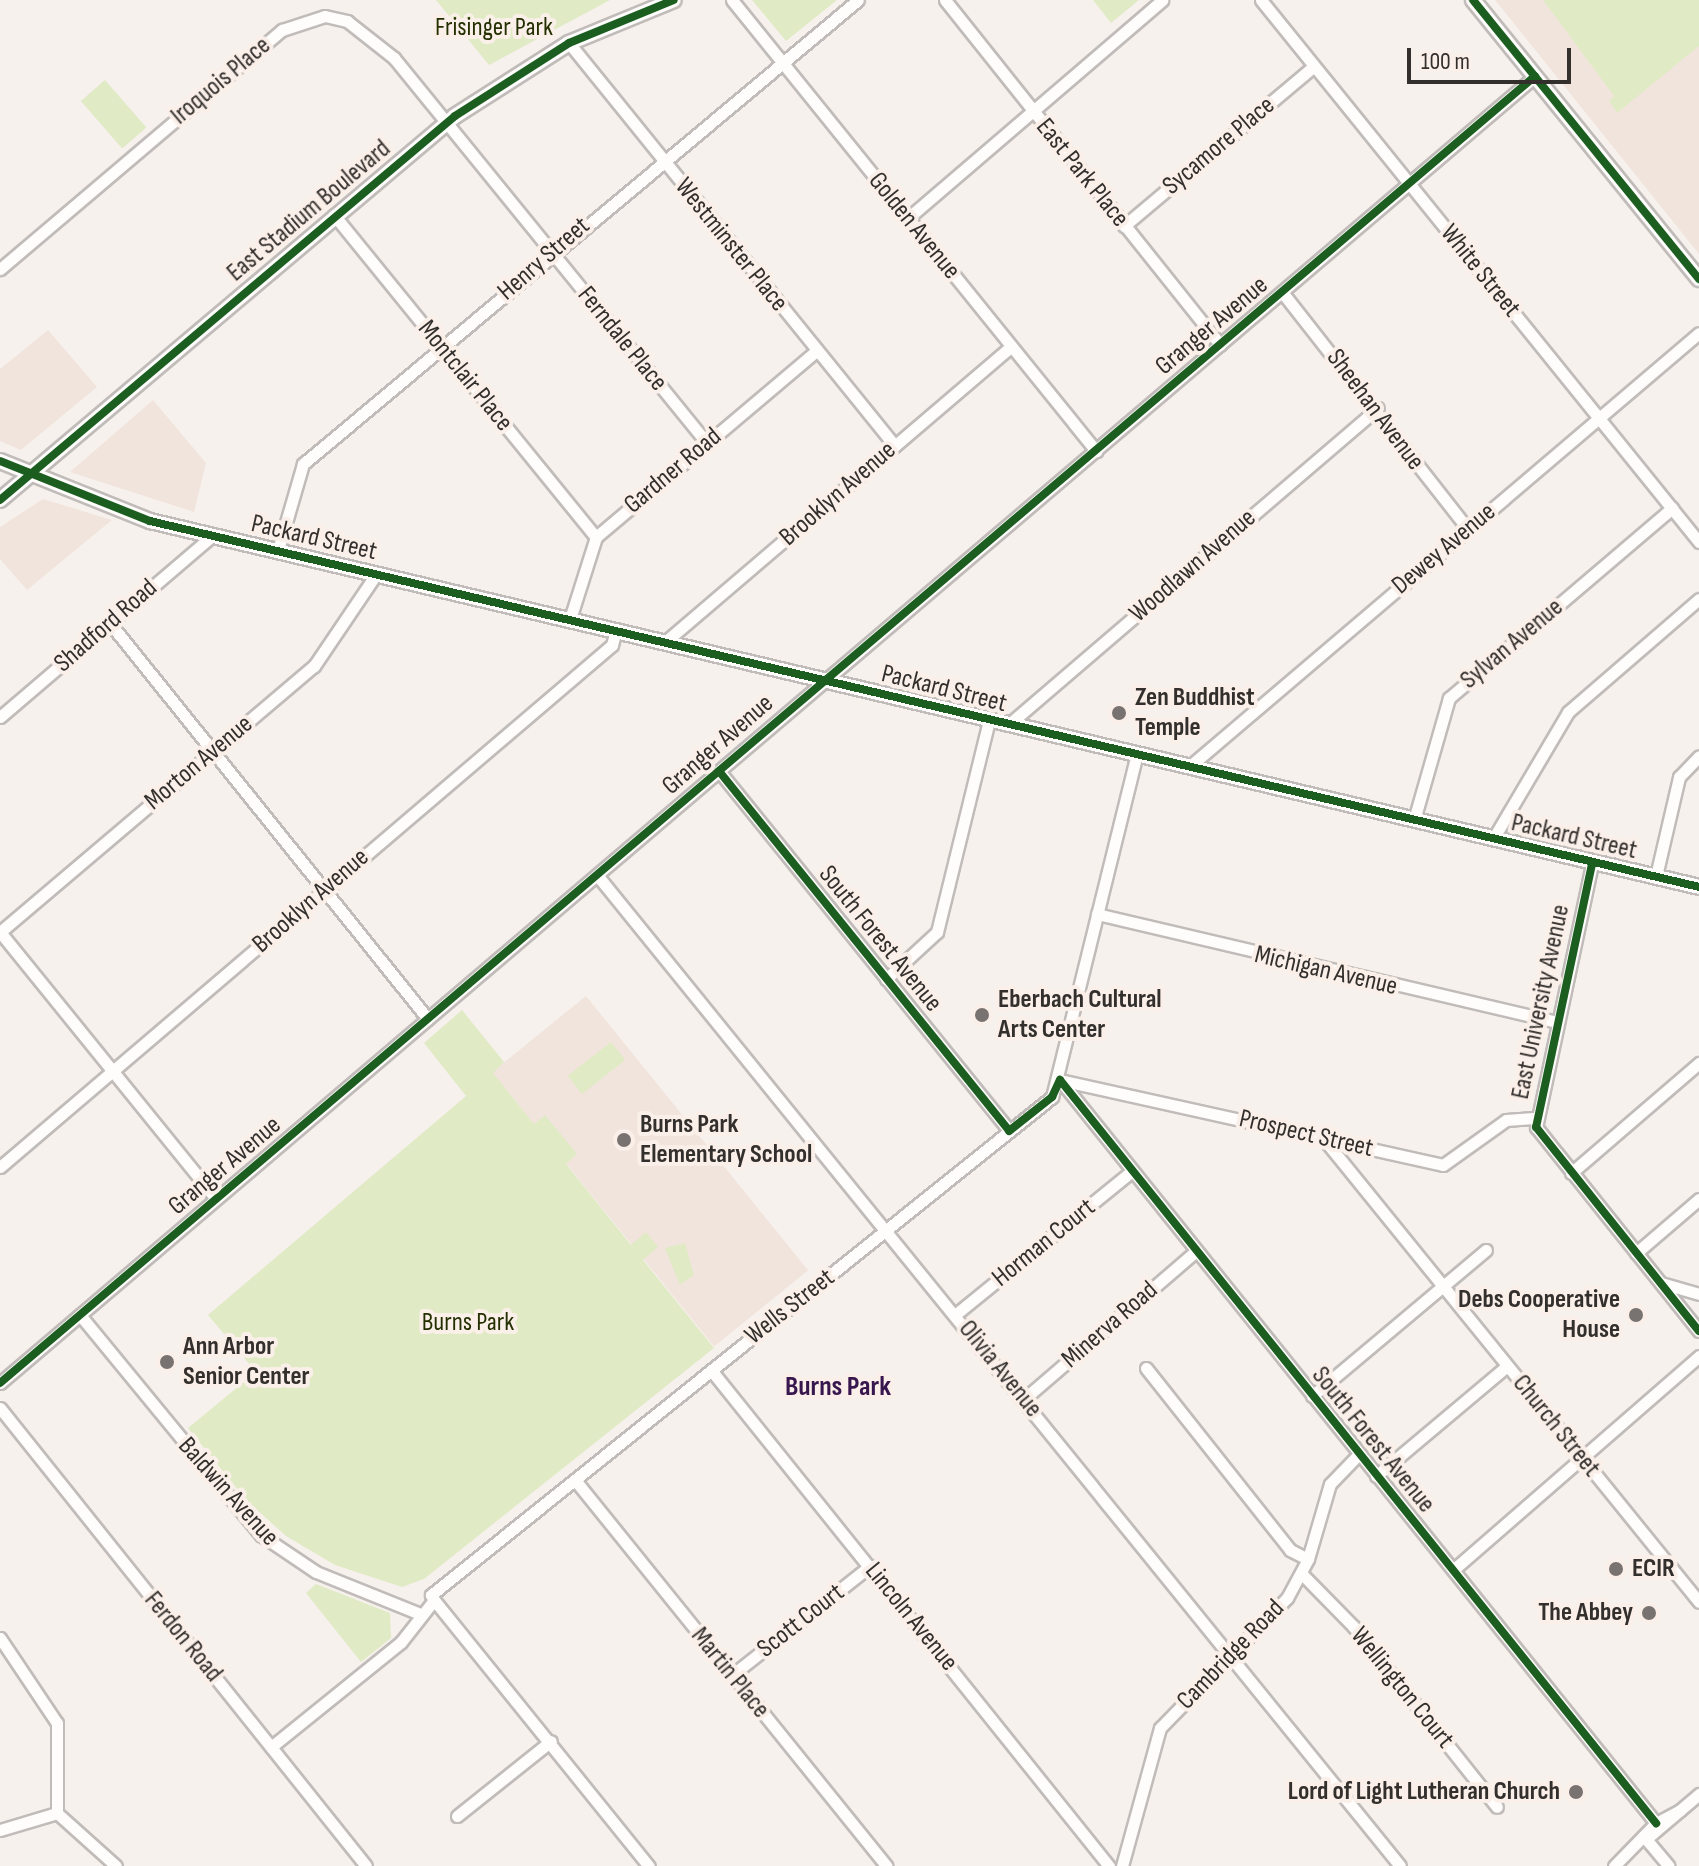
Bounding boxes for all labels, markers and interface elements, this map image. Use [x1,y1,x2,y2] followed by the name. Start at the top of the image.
[435,12,553,44] park label: Frisinger Park
[165,30,277,132] street label: Iroquois Place
[1411,32,1575,82] scale bar
[1421,47,1470,76] text: 100 m
[1157,90,1281,202] street label: Sycamore Place
[1029,112,1135,234] street label: East Park Place
[221,134,397,288] street label: East Stadium Boulevard
[861,166,967,286] street label: Golden Avenue
[668,172,794,318] street label: Westminster Place
[492,211,596,307] street label: Henry Street
[1433,218,1527,324] street label: White Street
[1149,270,1275,382] street label: Granger Avenue
[570,280,674,398] street label: Ferndale Place
[411,314,519,438] street label: Montclair Place
[1319,343,1431,477] street label: Sheehan Avenue
[618,421,728,521] street label: Gardner Road
[773,435,903,553] street label: Brooklyn Avenue
[1386,497,1502,601] street label: Dewey Avenue
[1124,503,1262,629] street label: Woodlawn Avenue
[248,508,380,568] street label: Packard Street
[48,573,164,679] street label: Shadford Road
[1454,592,1570,696] street label: Sylvan Avenue
[878,658,1010,720] street label: Packard Street
[1135,682,1255,744] place label: Zen Buddhist Temple
[656,688,780,802] street label: Granger Avenue
[1110,704,1128,722] marker: Zen Buddhist Temple
[139,709,259,817] street label: Morton Avenue
[1508,807,1640,867] street label: Packard Street
[246,842,376,960] street label: Brooklyn Avenue
[812,860,948,1018] street label: South Forest Avenue
[1505,902,1577,1102] street label: East University Avenue
[1252,939,1400,1003] street label: Michigan Avenue
[998,984,1162,1046] place label: Eberbach Cultural Arts Center
[973,1006,991,1024] marker: Eberbach Cultural Arts Center
[1236,1103,1376,1165] street label: Prospect Street
[640,1109,812,1170] place label: Burns Park Elementary School
[162,1110,288,1222] street label: Granger Avenue
[615,1131,633,1149] marker: Burns Park Elementary School
[986,1192,1102,1294] street label: Horman Court
[739,1262,841,1352] street label: Wells Street
[1056,1275,1164,1375] street label: Minerva Road
[1458,1284,1620,1346] place label: Debs Cooperative House
[1627,1306,1645,1324] marker: Debs Cooperative House
[422,1307,514,1339] park label: Burns Park
[951,1314,1049,1424] street label: Olivia Avenue
[183,1331,310,1392] place label: Ann Arbor Senior Center
[158,1353,176,1371] marker: Ann Arbor Senior Center
[1305,1361,1441,1519] street label: South Forest Avenue
[1505,1369,1607,1483] street label: Church Street
[785,1370,891,1404] district label: Burns Park
[171,1431,285,1553] street label: Baldwin Avenue
[1632,1553,1675,1585] place label: ECIR
[858,1557,964,1677] street label: Lincoln Avenue
[1607,1560,1625,1578] marker: ECIR
[751,1577,851,1665] street label: Scott Court
[137,1586,229,1688] street label: Ferdon Road
[1171,1593,1291,1717] street label: Cambridge Road
[1538,1597,1633,1629] place label: The Abbey
[1640,1604,1658,1622] marker: The Abbey
[684,1621,776,1725] street label: Martin Place
[1344,1621,1460,1755] street label: Wellington Court
[1288,1776,1560,1808] place label: Lord of Light Lutheran Church
[1567,1783,1585,1801] marker: Lord of Light Lutheran Church

